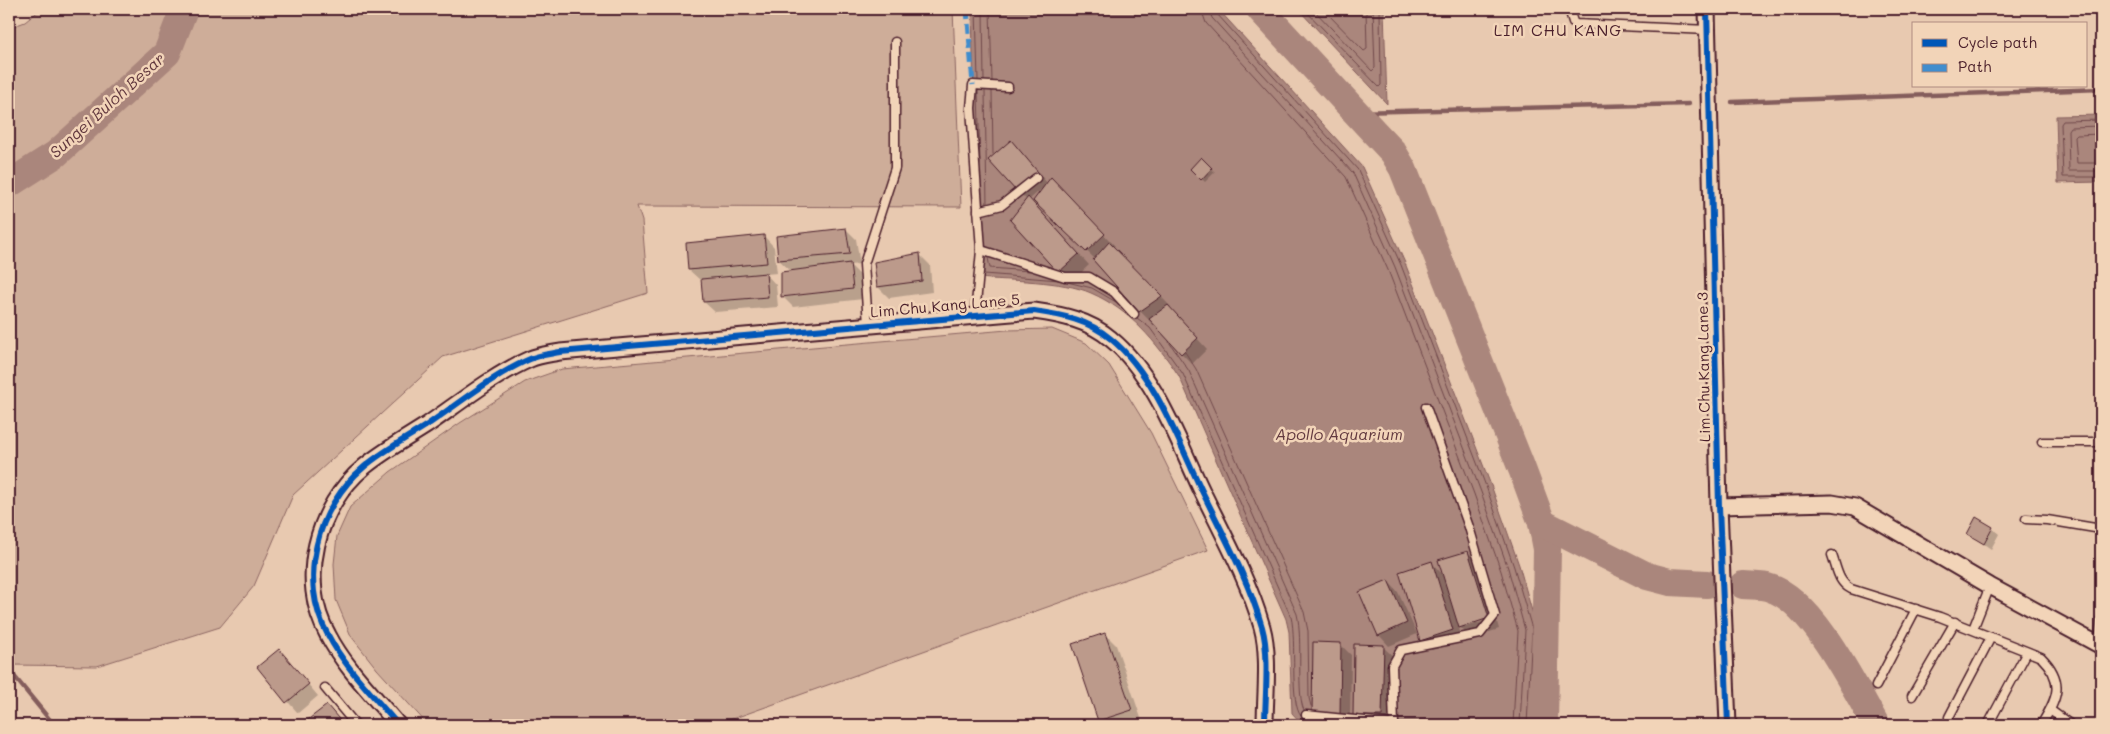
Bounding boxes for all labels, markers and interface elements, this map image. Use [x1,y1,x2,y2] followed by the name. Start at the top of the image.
[1494,19,1622,40] district label: LIM CHU KANG
[1912,22,2088,88] legend
[1958,32,2037,52] text: Cycle path
[45,47,169,162] water label: Sungei Buloh Besar
[1958,56,1992,76] text: Path
[869,289,1021,322] street label: Lim Chu Kang Lane 5
[1692,292,1714,442] street label: Lim Chu Kang Lane 3
[1275,423,1403,444] water label: Apollo Aquarium

